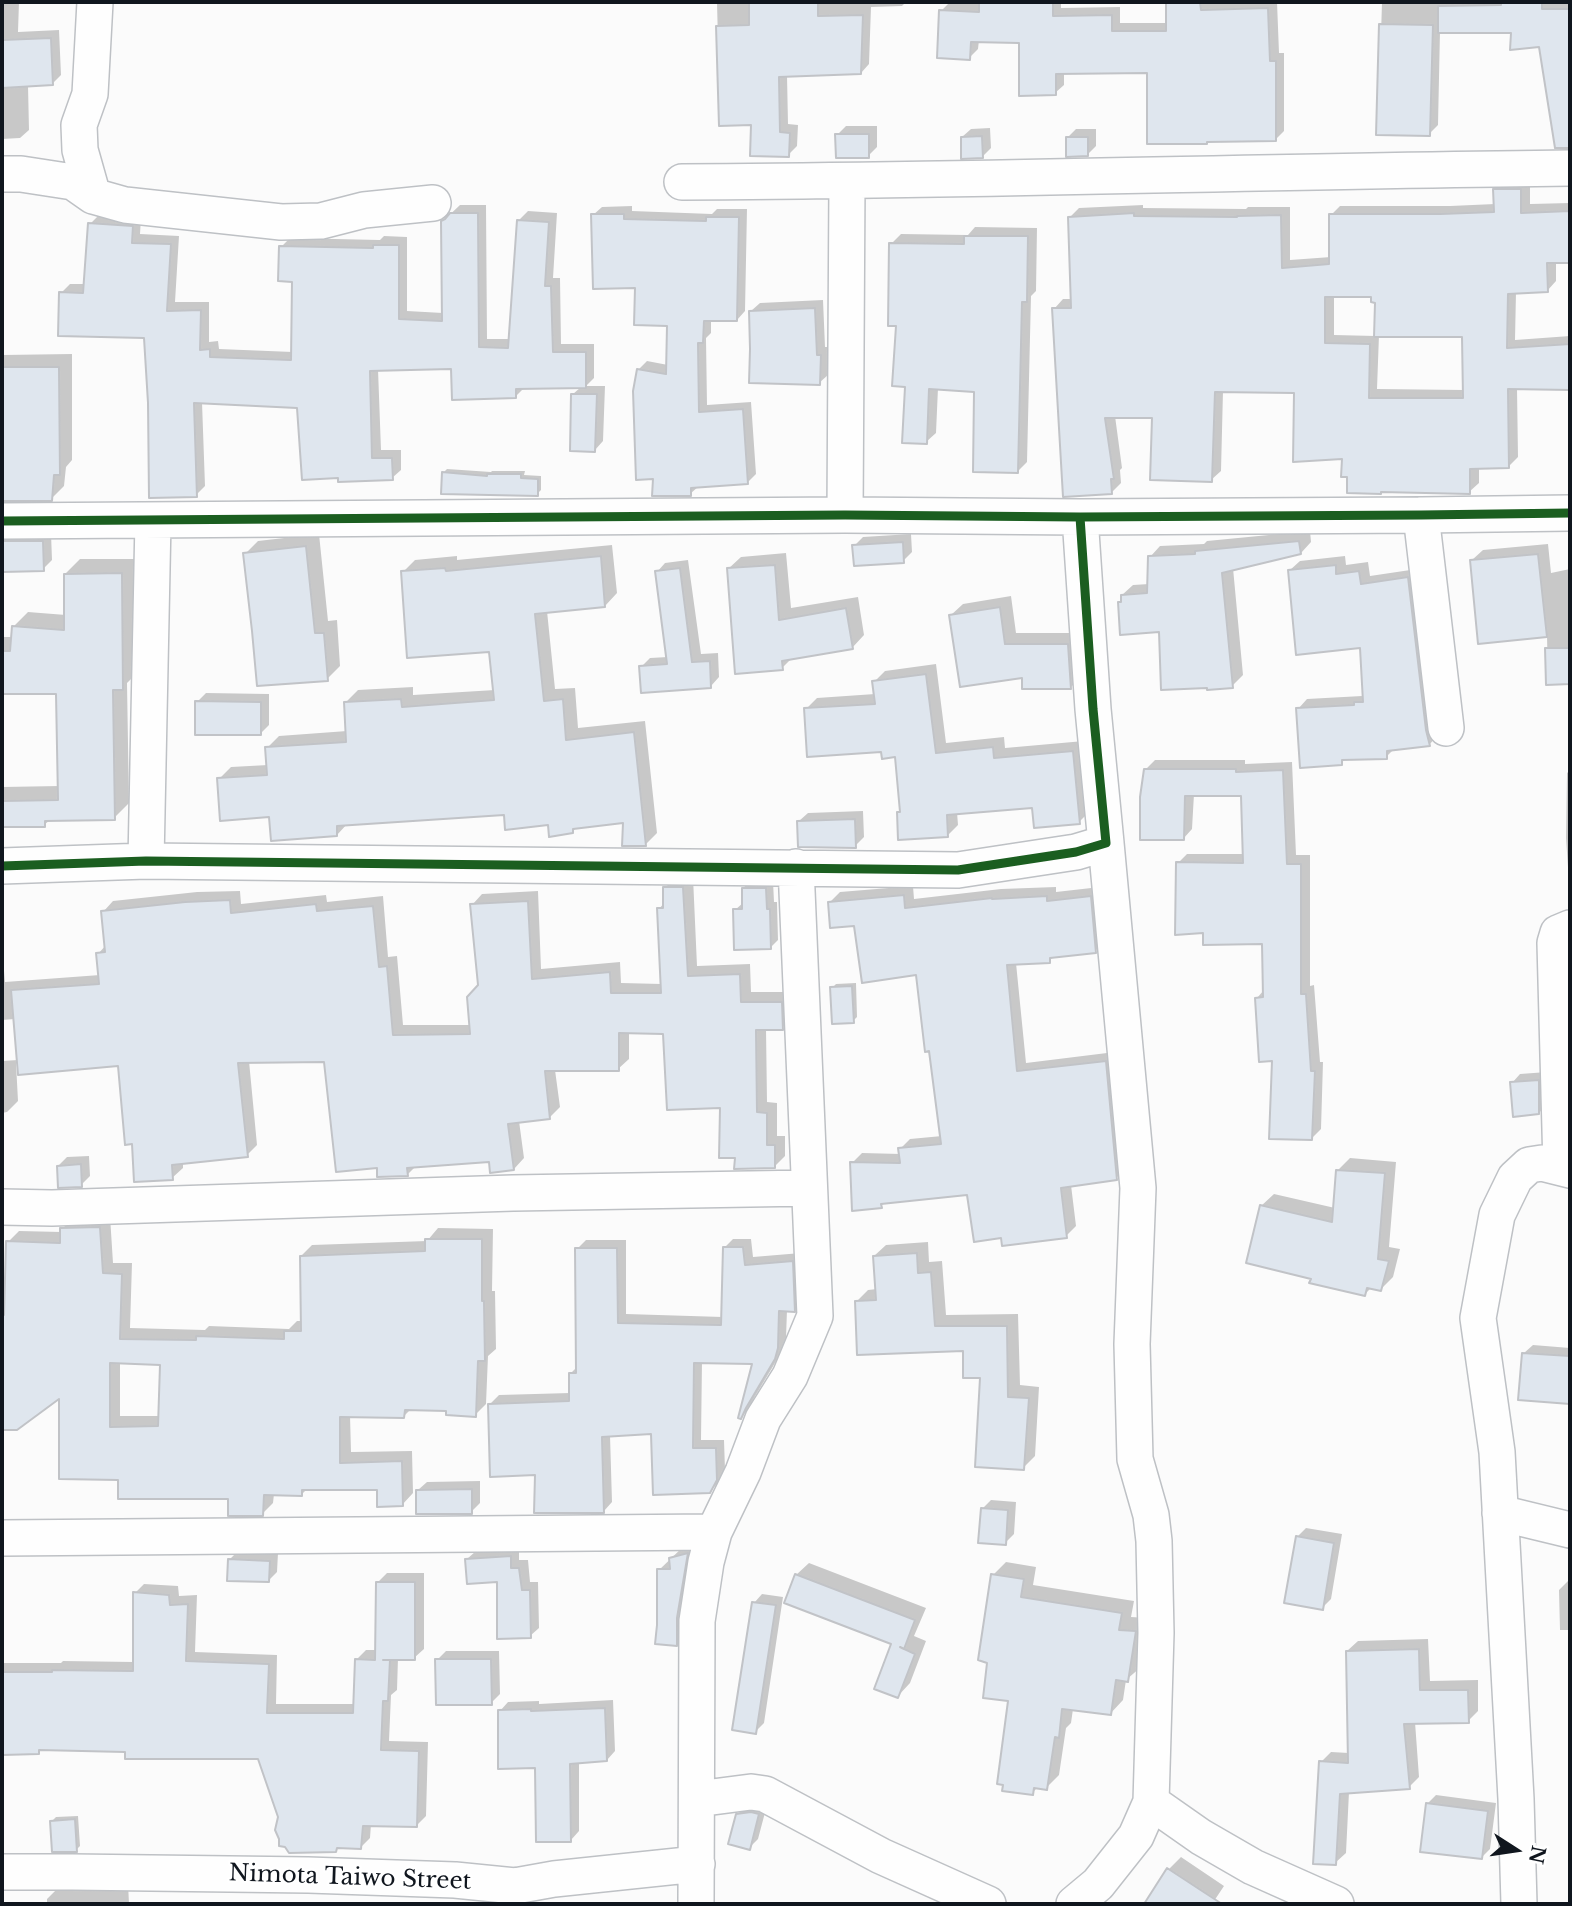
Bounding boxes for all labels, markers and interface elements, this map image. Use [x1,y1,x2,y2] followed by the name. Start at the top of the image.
[1481,1815,1551,1885] north arrow
[1524,1843,1550,1866] text: N
[228,1860,472,1896] street label: Nimota Taiwo Street

